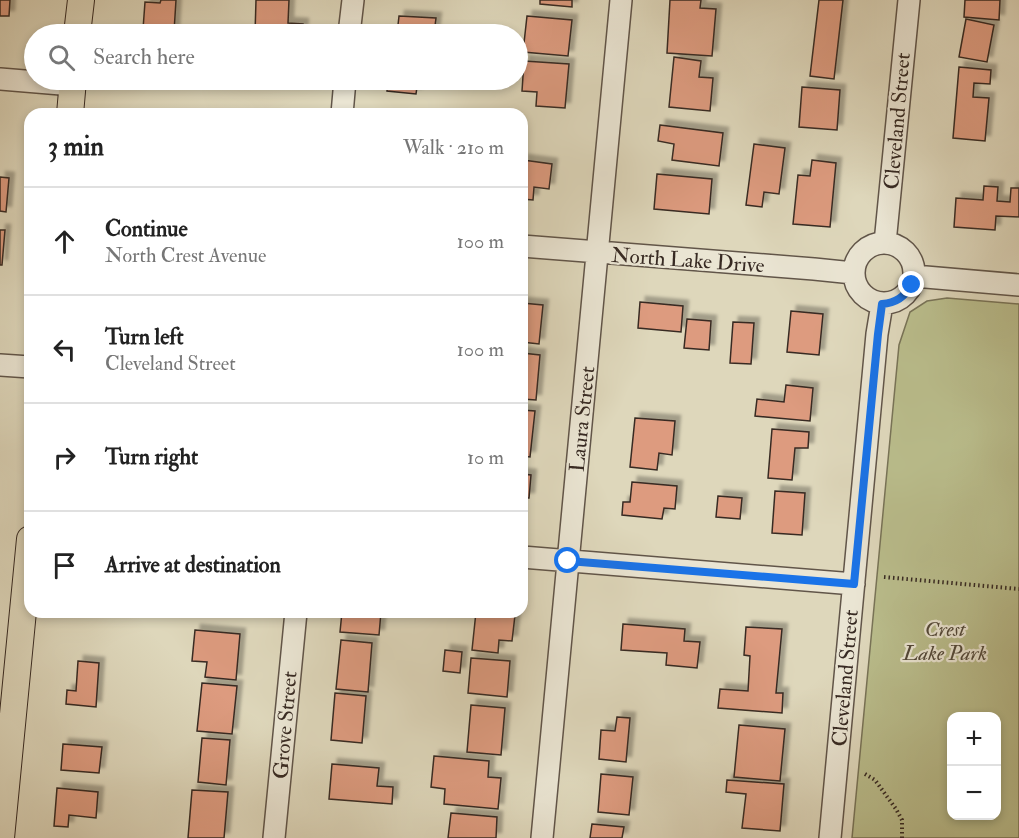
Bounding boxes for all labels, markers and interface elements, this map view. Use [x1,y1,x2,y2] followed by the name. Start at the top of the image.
[24,24,528,90] search box
[45,41,78,74] icon: search
[93,43,195,71] text: Search here
[878,51,917,191] street label: Cleveland Street
[48,131,104,163] text: 3 min
[403,135,504,160] text: Walk · 210 m
[105,215,188,243] text: Continue
[48,225,81,258] icon: ahead
[457,229,504,254] text: 100 m
[611,242,766,279] street label: North Lake Drive
[105,243,266,268] text: North Crest Avenue
[898,271,924,297] route end
[105,323,184,351] text: Turn left
[48,333,81,366] icon: left
[457,337,504,362] text: 100 m
[105,351,236,376] text: Cleveland Street
[564,365,601,473] street label: Laura Street
[48,441,81,474] icon: right
[105,443,198,471] text: Turn right
[467,445,504,470] text: 10 m
[554,547,580,573] route start
[48,549,81,582] icon: arrive
[105,551,281,579] text: Arrive at destination
[826,608,865,748] street label: Cleveland Street
[902,616,987,667] park label: Crest Lake Park
[267,670,304,780] street label: Grove Street
[947,712,1001,820] map controls
[947,712,1001,766] button: +
[947,766,1001,820] button: −

